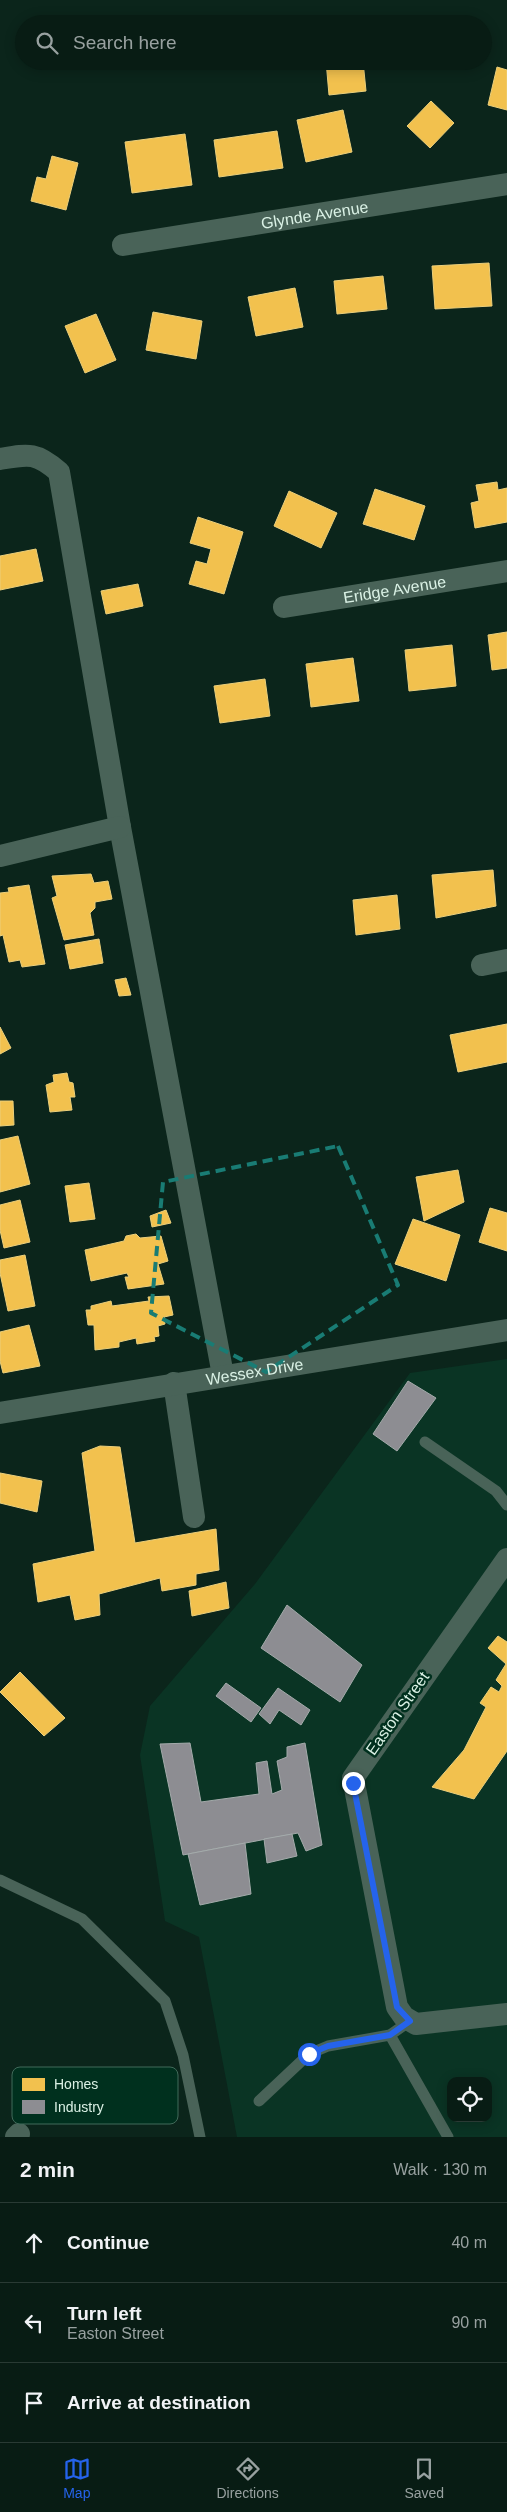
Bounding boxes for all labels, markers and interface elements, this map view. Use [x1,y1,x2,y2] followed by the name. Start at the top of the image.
[15,15,492,70] search box
[33,29,61,57] icon: search
[73,32,177,53] text: Search here
[260,198,370,232] street label: Glynde Avenue
[342,573,447,606] street label: Eridge Avenue
[205,1355,305,1388] street label: Wessex Drive
[363,1668,432,1758] street label: Easton Street
[342,1772,365,1795] route end
[298,2043,321,2066] route start
[12,2067,178,2124] legend
[54,2076,98,2092] text: Homes
[447,2077,492,2122] map controls
[447,2077,492,2122] button: locate
[54,2099,104,2115] text: Industry
[20,2158,75,2181] text: 2 min
[393,2161,487,2178] text: Walk · 130 m
[20,2229,48,2257] icon: ahead
[67,2232,149,2253] text: Continue
[451,2234,487,2251] text: 40 m
[67,2303,142,2324] text: Turn left
[20,2309,48,2337] icon: left
[451,2314,487,2331] text: 90 m
[67,2325,164,2342] text: Easton Street
[20,2389,48,2417] icon: arrive
[67,2392,251,2413] text: Arrive at destination
[63,2455,91,2501] tab: Map
[217,2455,279,2501] tab: Directions
[404,2455,444,2501] tab: Saved

